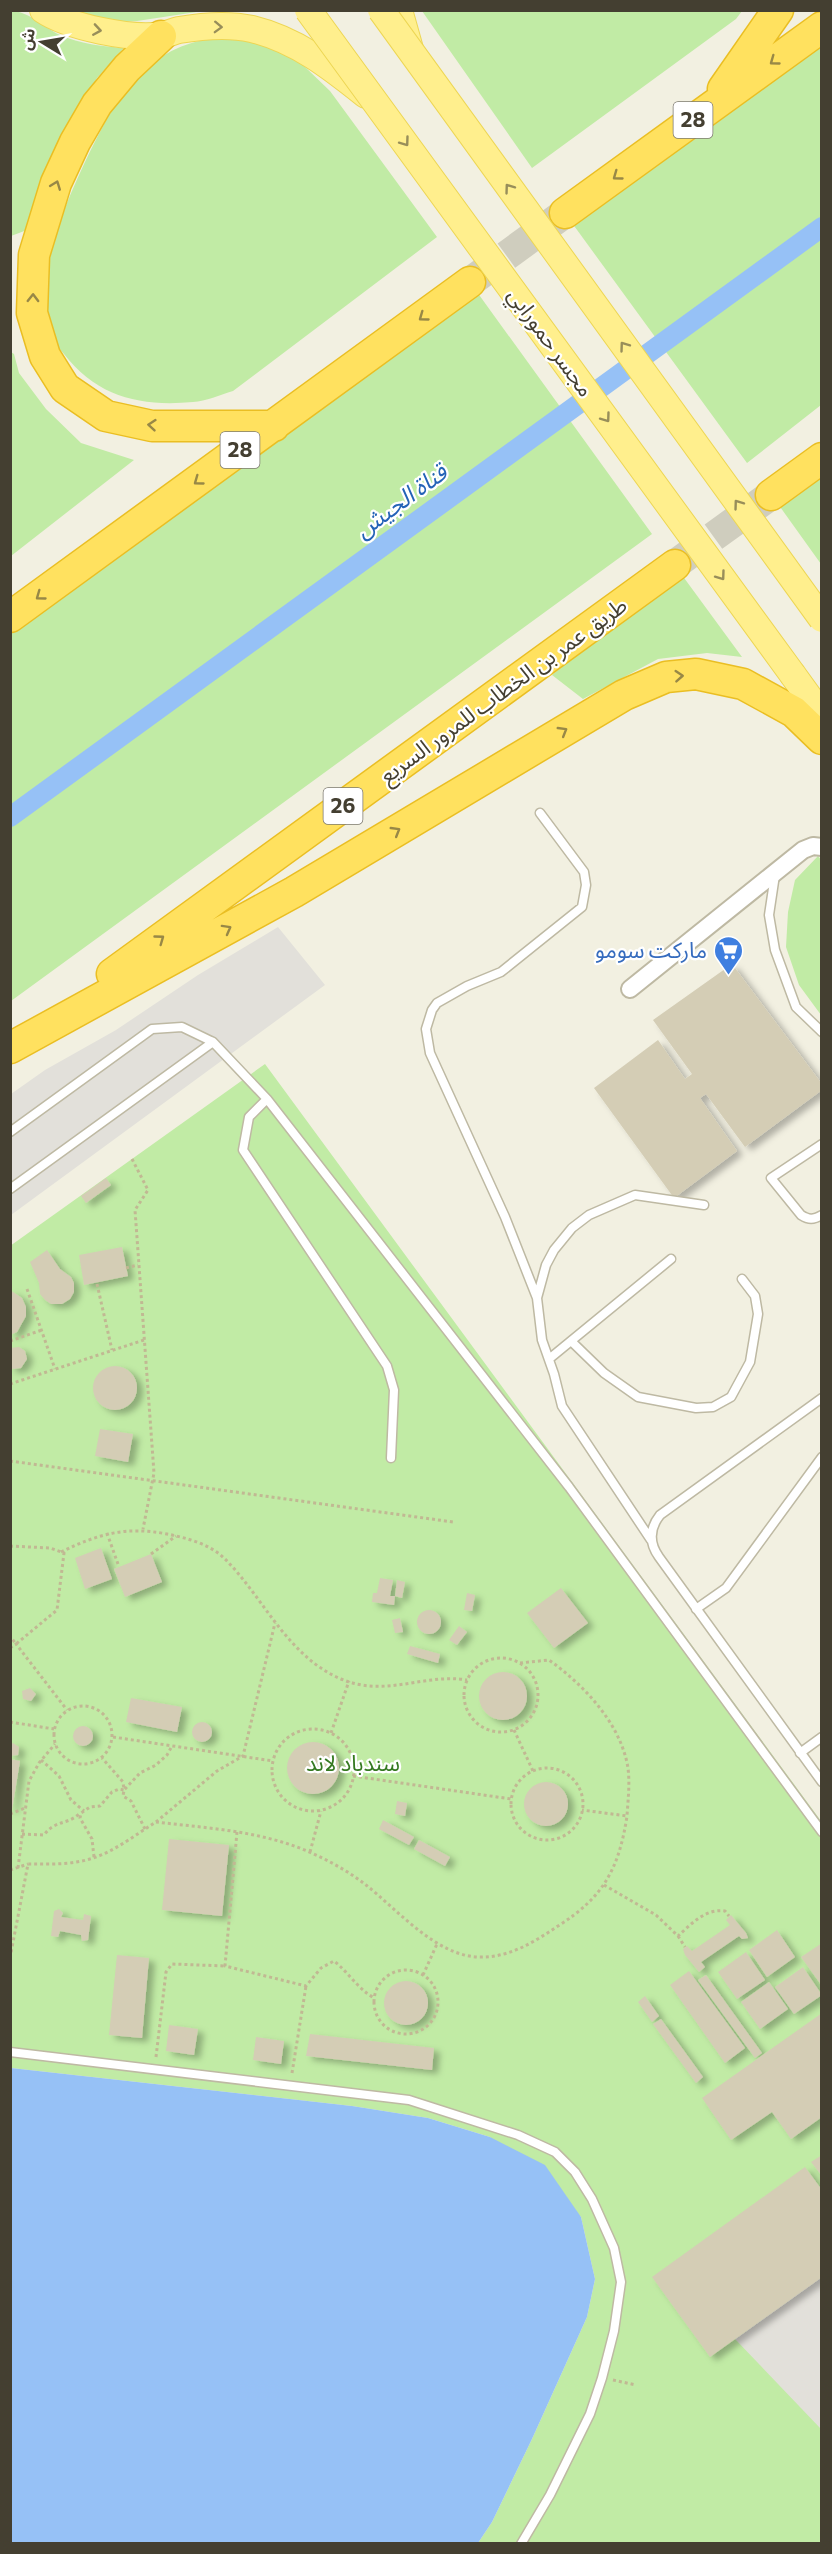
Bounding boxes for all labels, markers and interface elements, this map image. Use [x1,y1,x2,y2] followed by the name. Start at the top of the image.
[12,12,72,72] north arrow
[214,21,223,34] one-way arrow
[92,23,102,36] one-way arrow
[15,26,39,52] text: ش
[770,54,781,65] one-way arrow
[674,102,712,138] road number: 28
[398,135,409,146] one-way arrow
[612,169,623,180] one-way arrow
[49,180,62,190] one-way arrow
[506,183,517,194] one-way arrow
[500,282,600,404] street label: مجسر حمورابي
[27,293,39,302] one-way arrow
[419,310,430,321] one-way arrow
[620,341,631,352] one-way arrow
[599,412,610,423] one-way arrow
[148,419,157,432] one-way arrow
[220,432,260,468] road number: 28
[348,455,454,544] water label: قناة الجيش
[193,474,204,485] one-way arrow
[734,499,745,510] one-way arrow
[714,570,725,581] one-way arrow
[35,588,46,599] one-way arrow
[374,591,634,792] street label: طريق عمر بن الخطاب للمرور السريع
[674,670,684,683] one-way arrow
[557,727,567,739] one-way arrow
[324,788,362,824] road number: 26
[390,827,400,838] one-way arrow
[221,925,231,936] one-way arrow
[712,934,744,976] supermarket icon: ماركت سومو
[153,936,164,947] one-way arrow
[595,936,707,964] place label: ماركت سومو
[306,1749,400,1776] park label: سندباد لاند

